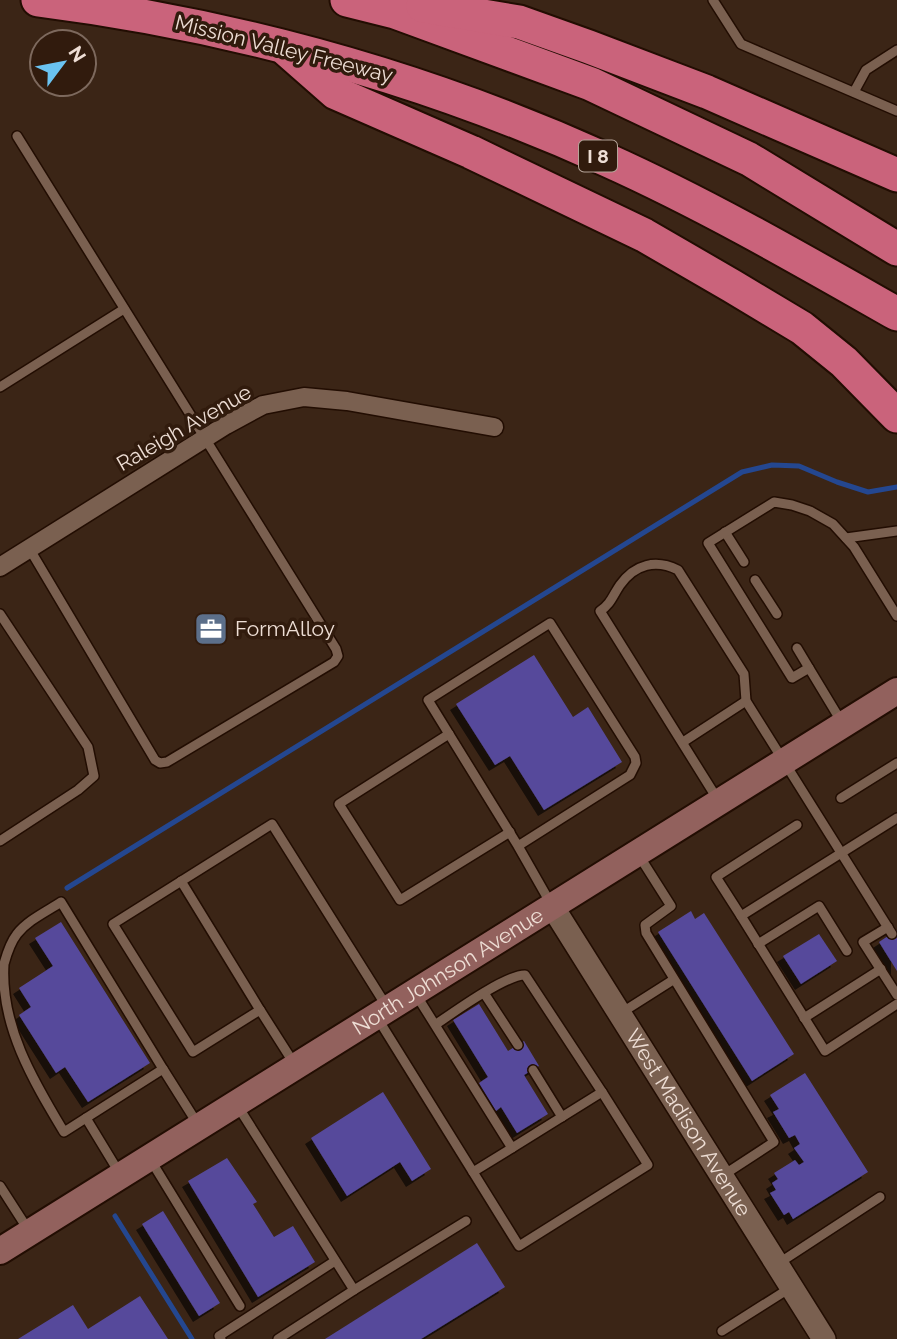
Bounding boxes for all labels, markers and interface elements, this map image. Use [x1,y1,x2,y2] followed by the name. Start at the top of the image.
[173,9,396,88] street label: Mission Valley Freeway
[28,28,98,98] north arrow
[64,42,91,66] text: N
[579,140,617,172] road number: I 8
[112,379,255,476] street label: Raleigh Avenue
[192,610,230,648] office icon: FormAlloy
[235,616,335,641] place label: FormAlloy
[348,902,548,1040] street label: North Johnson Avenue
[621,1024,757,1221] street label: West Madison Avenue

